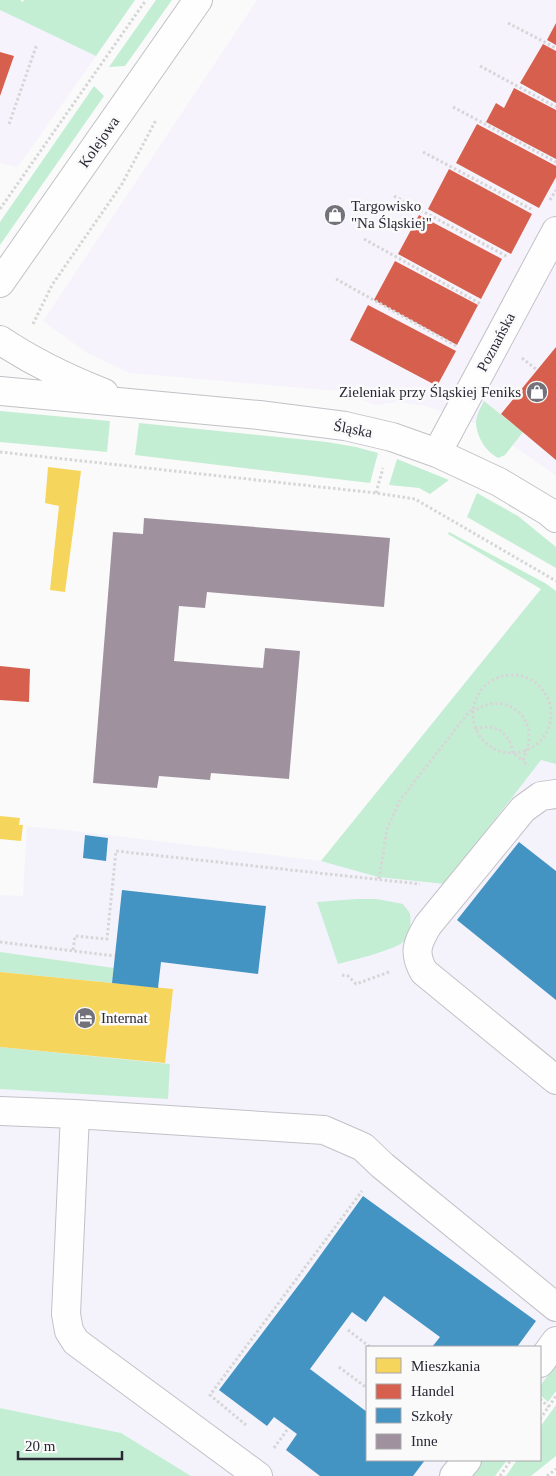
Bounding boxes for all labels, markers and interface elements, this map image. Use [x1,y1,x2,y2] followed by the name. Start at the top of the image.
[76,113,122,170] street label: Kolejowa
[351,198,432,231] place label: Targowisko "Na Śląskiej"
[323,203,347,227] shop icon: Targowisko "Na Śląskiej"
[474,310,518,374] street label: Poznańska
[525,380,549,404] shop icon: Zieleniak przy Śląskiej Feniks
[339,384,521,400] place label: Zieleniak przy Śląskiej Feniks
[332,417,374,441] street label: Śląska
[73,1006,97,1030] hotel icon: Internat
[101,1010,148,1026] place label: Internat
[366,1346,541,1461] legend
[411,1358,480,1374] text: Mieszkania
[411,1383,454,1399] text: Handel
[411,1408,453,1424] text: Szkoły
[18,1428,121,1460] scale bar
[411,1433,438,1449] text: Inne
[25,1438,56,1454] text: 20 m

